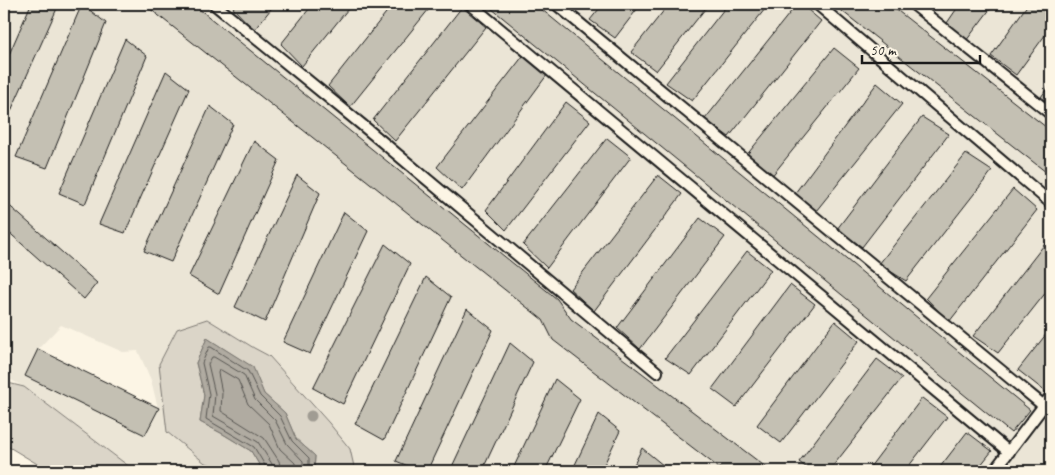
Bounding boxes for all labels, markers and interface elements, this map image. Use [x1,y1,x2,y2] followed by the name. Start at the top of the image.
[862,32,980,64] scale bar
[870,41,897,60] text: 50 m

